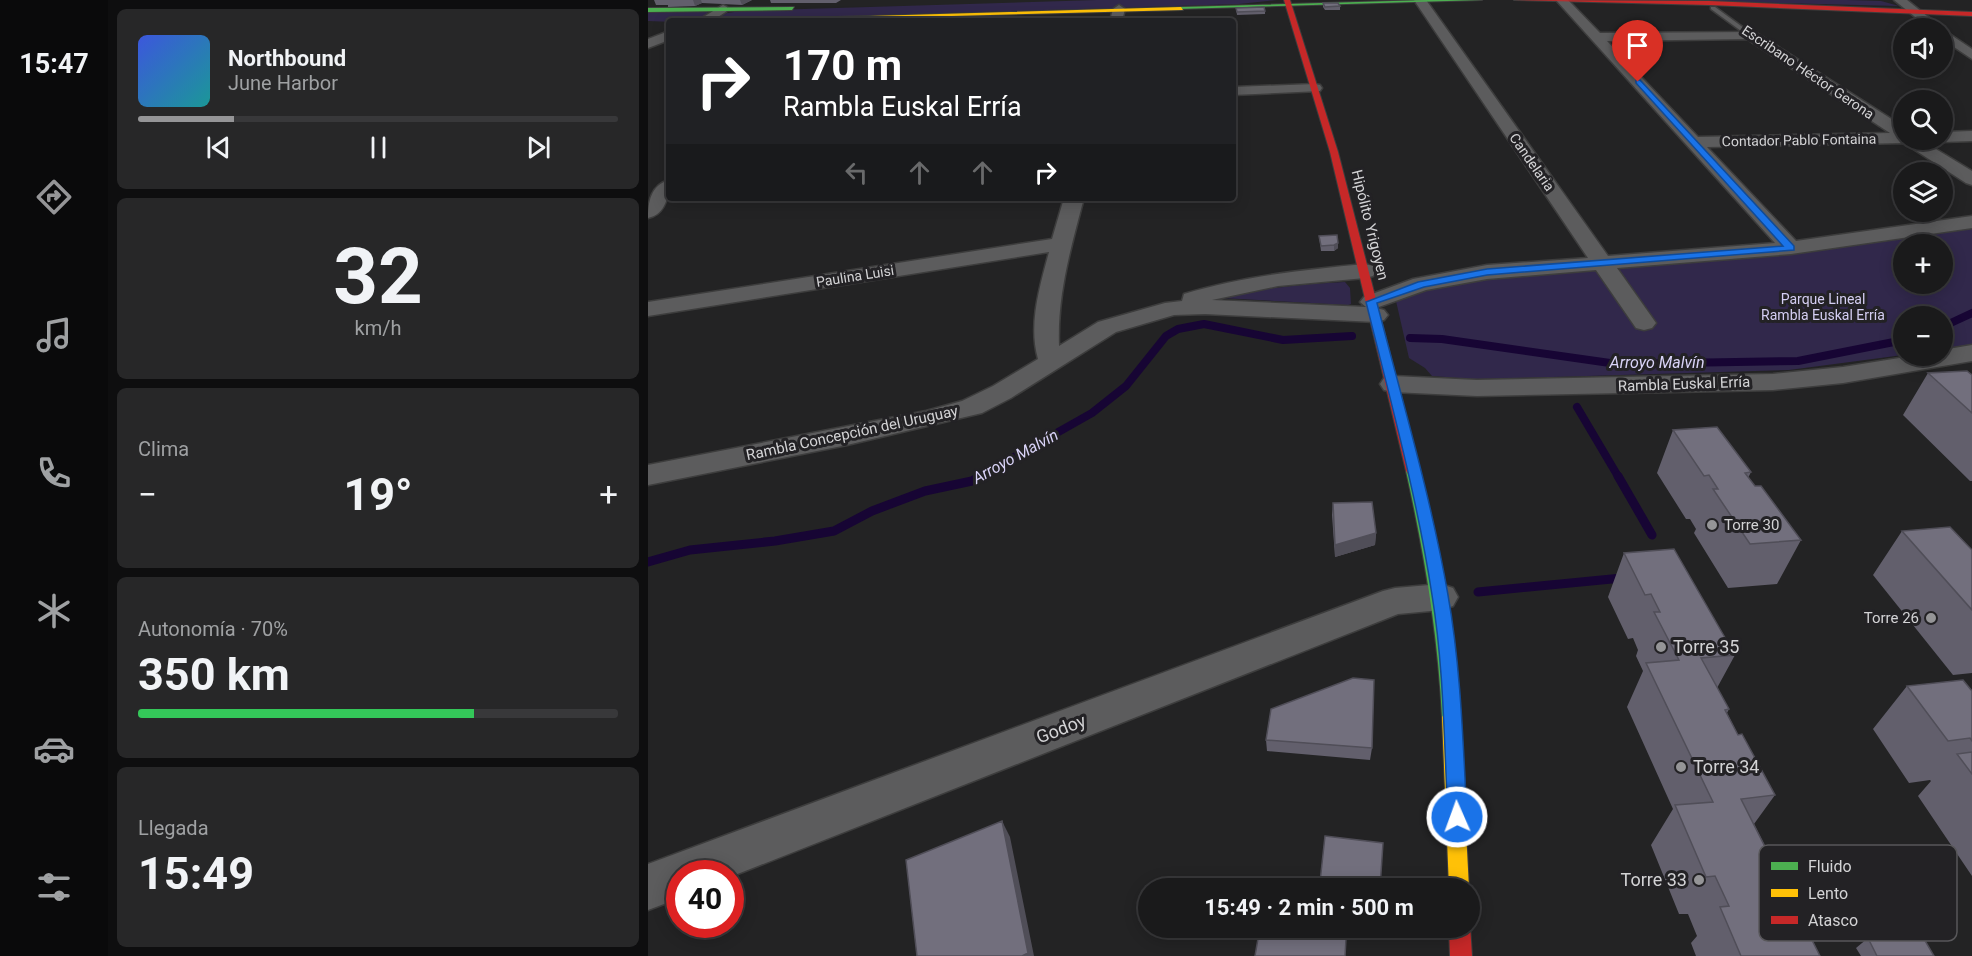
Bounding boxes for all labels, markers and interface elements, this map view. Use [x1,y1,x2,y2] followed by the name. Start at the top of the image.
[1893,18,1953,366] map controls
[1893,18,1953,78] button: sound
[1612,20,1663,82] pin
[1739,22,1877,122] street label: Escribano Héctor Gerona
[1621,29,1654,62] icon: arrive
[783,41,902,90] text: 170 m
[684,42,762,120] icon: right
[228,46,346,71] text: Northbound
[19,48,89,80] text: 15:47
[228,71,338,95] text: June Harbor
[1893,90,1953,150] button: search
[783,91,1022,123] text: Rambla Euskal Erría
[1506,130,1558,194] street label: Candelaria
[202,131,235,164] icon: previous
[362,131,395,164] icon: pause
[522,131,555,164] icon: next
[1722,131,1876,149] street label: Contador Pablo Fontaina
[840,156,873,189] icon: left
[903,156,936,189] icon: ahead
[966,156,999,189] icon: ahead
[1029,156,1062,189] icon: right
[1893,162,1953,222] button: layers
[1348,168,1392,282] street label: Hipólito Yrigoyen
[33,176,75,218] icon: directions
[333,231,423,322] text: 32
[1893,234,1953,294] button: +
[815,262,895,290] street label: Paulina Luisi
[1761,291,1885,323] park label: Parque Lineal Rambla Euskal Erría
[1893,306,1953,366] button: −
[33,314,75,356] icon: music
[355,316,401,340] text: km/h
[1609,353,1704,372] water label: Arroyo Malvín
[1617,373,1751,395] street label: Rambla Euskal Erría
[744,402,960,464] street label: Rambla Concepción del Uruguay
[968,425,1061,488] water label: Arroyo Malvín
[138,437,189,461] text: Clima
[33,452,75,494] icon: phone
[343,468,413,521] text: 19°
[138,475,157,514] text: −
[599,475,618,514] text: +
[1724,516,1779,534] place label: Torre 30
[1705,518,1719,532] marker: Torre 30
[33,590,75,632] icon: climate
[1864,609,1919,627] place label: Torre 26
[1924,611,1938,625] marker: Torre 26
[138,617,288,641] text: Autonomía · 70%
[1673,636,1739,657] place label: Torre 35
[1654,640,1668,654] marker: Torre 35
[138,648,290,701] text: 350 km
[1033,709,1089,748] street label: Godoy
[33,728,75,770] icon: car
[1693,756,1759,777] place label: Torre 34
[1674,760,1688,774] marker: Torre 34
[1425,785,1489,849] position arrow
[138,816,209,840] text: Llegada
[1759,845,1957,941] legend
[138,847,254,900] text: 15:49
[1808,857,1852,876] text: Fluido
[666,860,744,938] speed limit sign: 40
[33,866,75,908] icon: filters
[1621,869,1687,890] place label: Torre 33
[1692,873,1706,887] marker: Torre 33
[1808,884,1848,903] text: Lento
[1204,895,1414,920] text: 15:49 · 2 min · 500 m
[1808,911,1858,930] text: Atasco

